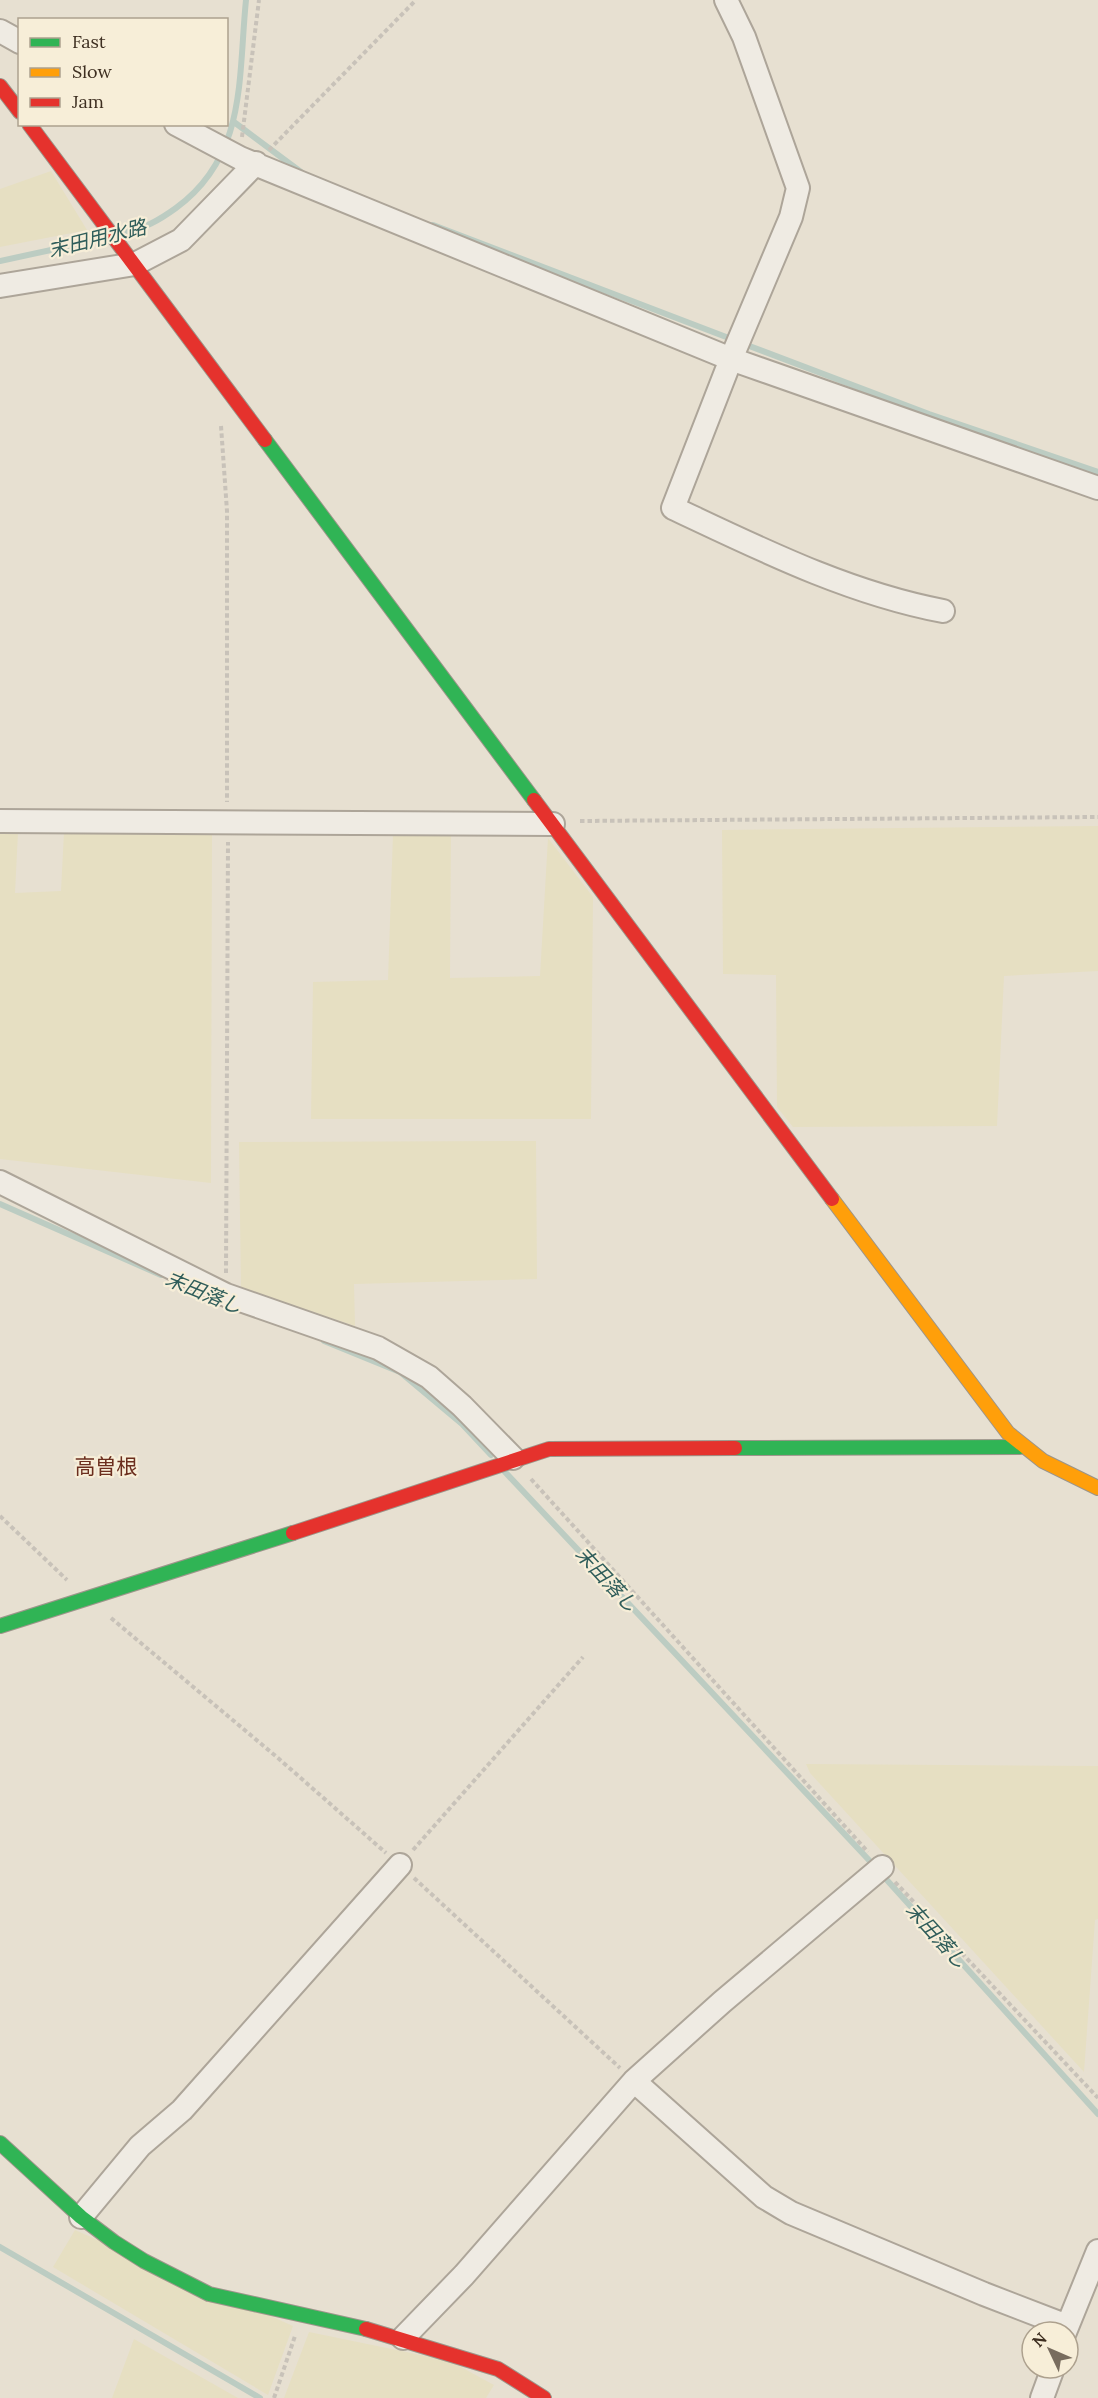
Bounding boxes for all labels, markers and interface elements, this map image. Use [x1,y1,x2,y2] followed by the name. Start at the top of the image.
[18,18,228,126] legend
[72,30,106,53] text: Fast
[72,60,112,83] text: Slow
[71,90,104,113] text: Jam
[45,213,150,262] water label: 末田用水路
[162,1265,246,1319] water label: 末田落し
[75,1453,138,1480] district label: 高曽根
[571,1541,643,1617] water label: 末田落し
[901,1897,973,1973] water label: 末田落し
[1020,2320,1080,2380] north arrow
[1028,2328,1051,2351] text: N

